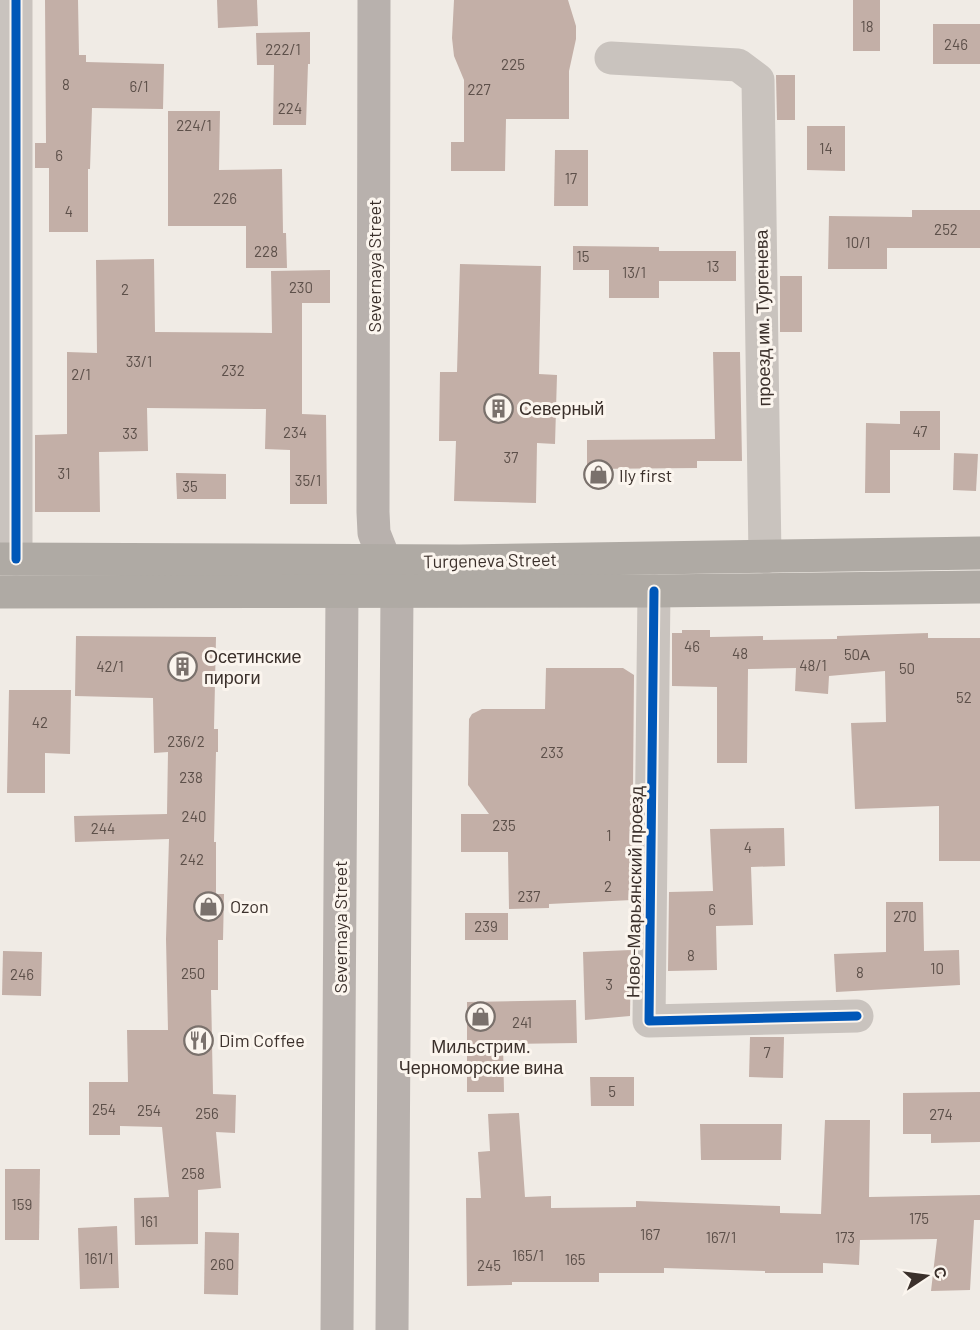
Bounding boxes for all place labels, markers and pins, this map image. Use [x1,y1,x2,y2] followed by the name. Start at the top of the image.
[482,392,514,424] building icon: Северный
[519,397,604,419] place label: Северный
[582,459,614,491] shop icon: Ily first
[619,464,672,486] place label: Ily first
[204,645,302,688] place label: Осетинские пироги
[167,650,199,682] building icon: Осетинские пироги
[193,890,225,922] shop icon: Ozon
[230,895,269,917] place label: Ozon
[465,1001,497,1033] shop icon: Мильстрим. Черноморские вина
[182,1024,214,1056] restaurant icon: Dim Coffee
[219,1029,305,1051] place label: Dim Coffee
[399,1035,564,1078] place label: Мильстрим. Черноморские вина

